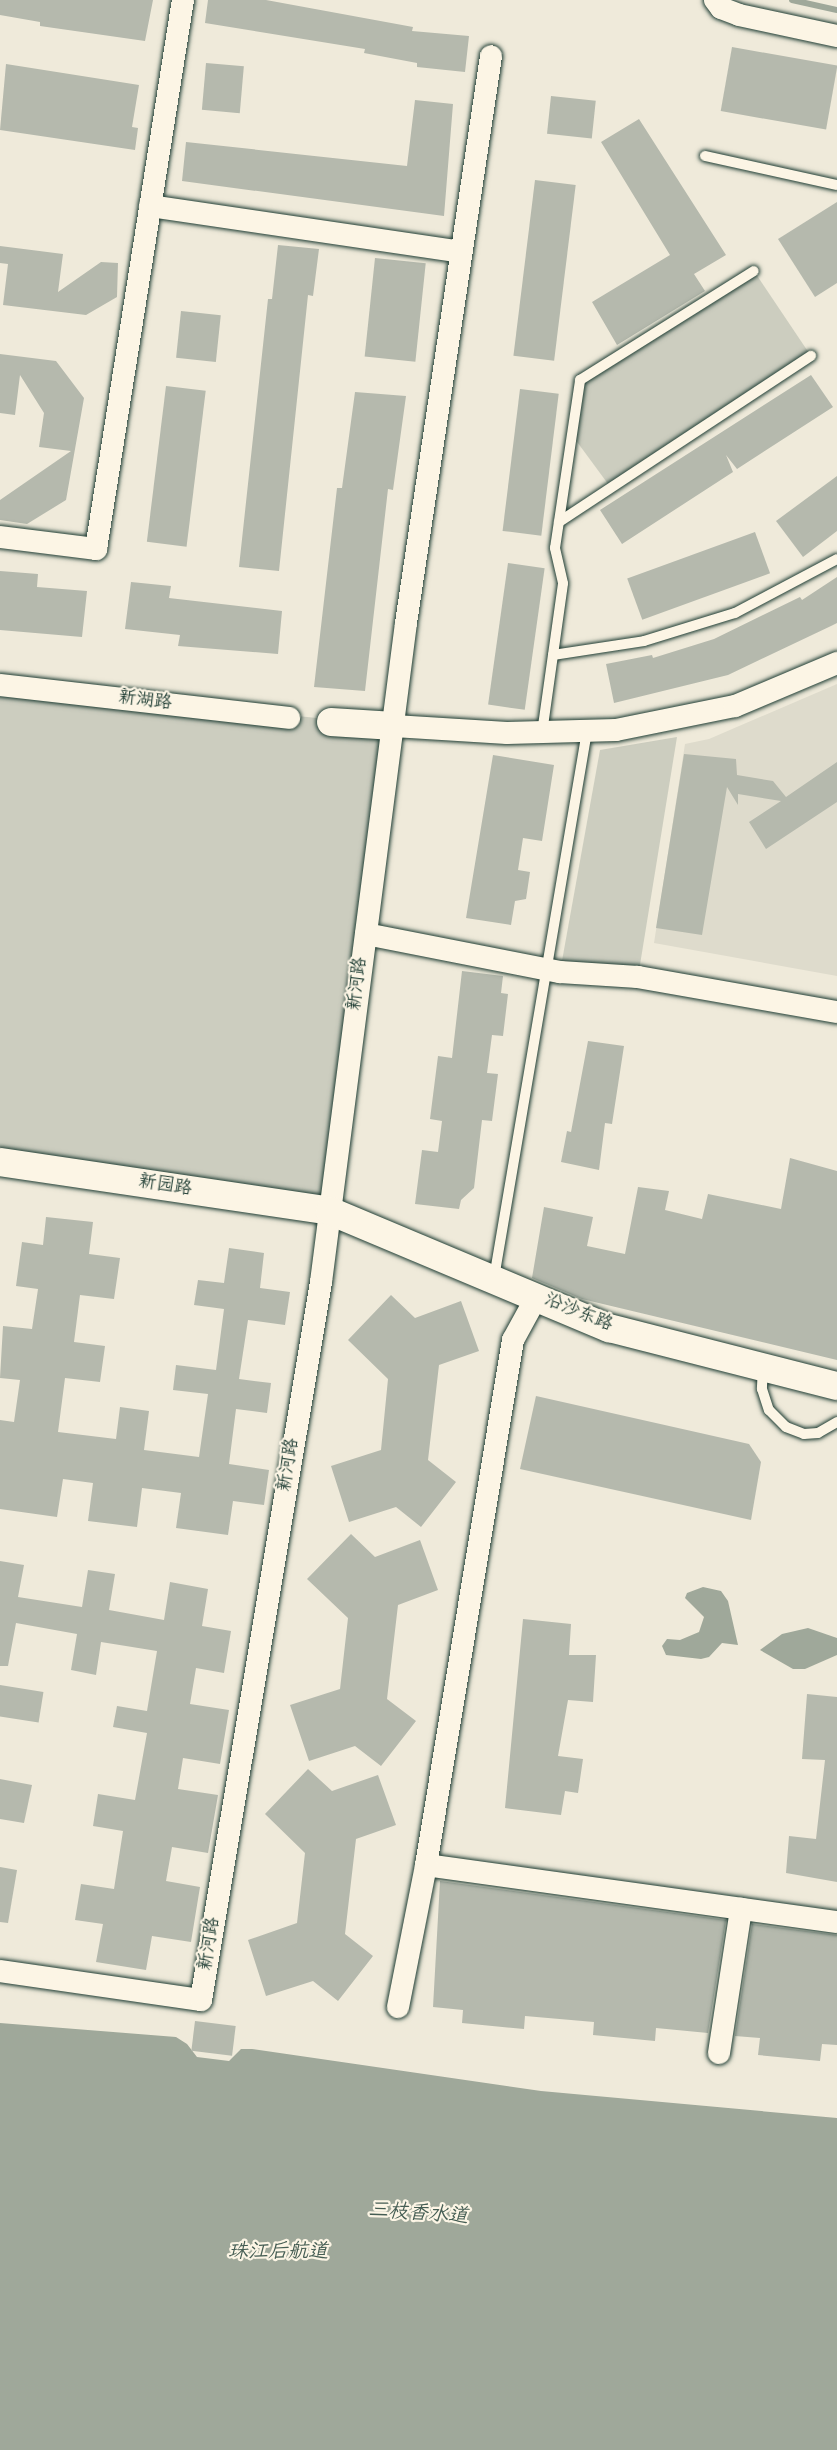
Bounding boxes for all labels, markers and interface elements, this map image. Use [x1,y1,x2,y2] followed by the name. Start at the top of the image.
[117,688,173,716] street label: 新湖路
[345,956,373,1012] street label: 新河路
[137,1172,193,1202] street label: 新园路
[541,1291,615,1337] street label: 沿沙东路
[275,1437,305,1493] street label: 新河路
[196,1916,226,1972] street label: 新河路
[367,2200,469,2230] water label: 三枝香水道
[228,2241,328,2265] water label: 珠江后航道

